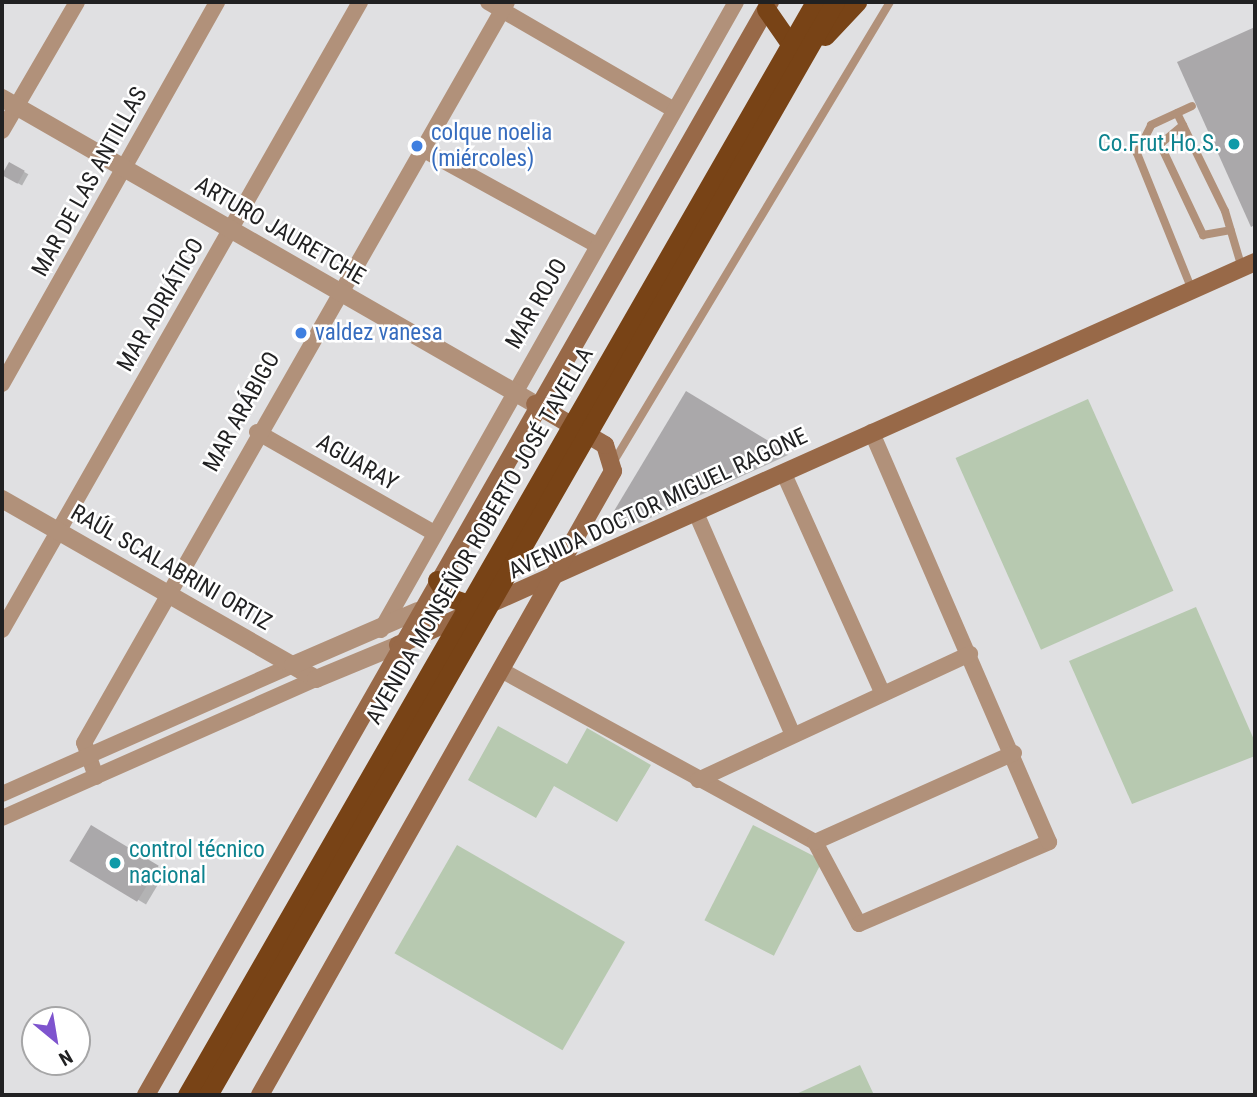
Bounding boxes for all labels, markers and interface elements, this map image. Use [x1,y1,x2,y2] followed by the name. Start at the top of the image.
[27,83,153,281] street label: MAR DE LAS ANTILLAS
[431,119,552,173] place label: colque noelia (miércoles)
[1098,130,1220,158] place label: Co.Frut.Ho.S.
[1226,136,1242,152] marker: Co.Frut.Ho.S.
[409,138,425,154] marker: colque noelia (miércoles)
[190,171,370,291] street label: ARTURO JAURETCHE
[112,233,210,377] street label: MAR ADRIÁTICO
[500,254,574,354] street label: MAR ROJO
[315,319,443,347] place label: valdez vanesa
[293,325,309,341] marker: valdez vanesa
[360,342,600,730] street label: AVENIDA MONSEÑOR ROBERTO JOSÉ TAVELLA
[198,347,286,477] street label: MAR ARÁBIGO
[504,423,812,585] street label: AVENIDA DOCTOR MIGUEL RAGONE
[311,429,403,497] street label: AGUARAY
[65,499,277,637] street label: RAÚL SCALABRINI ORTIZ
[129,836,265,890] place label: control técnico nacional
[107,855,123,871] marker: control técnico nacional
[21,1006,91,1076] north arrow
[55,1045,77,1071] text: N

